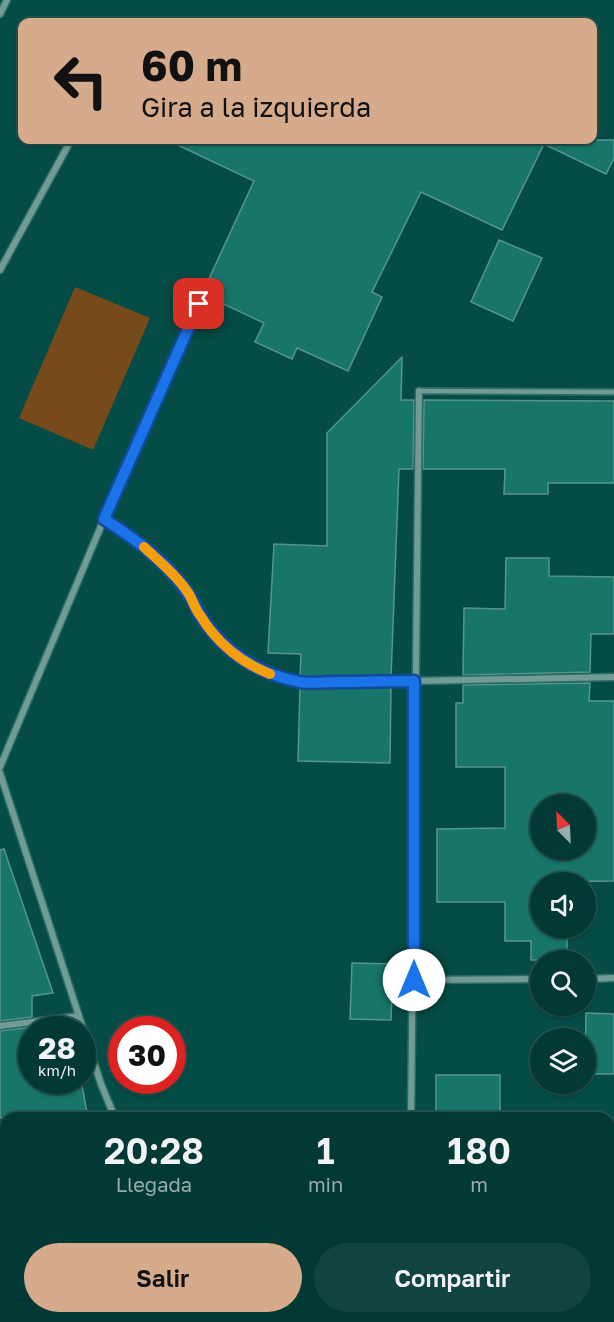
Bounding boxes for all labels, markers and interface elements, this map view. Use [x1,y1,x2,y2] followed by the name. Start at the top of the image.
[141,40,242,90] text: 60 m
[42,42,120,120] icon: left
[141,91,371,123] text: Gira a la izquierda
[173,278,224,329] pin
[182,287,215,320] icon: arrive
[530,794,596,860] north arrow
[530,794,596,1094] map controls
[530,872,596,938] button: sound
[382,948,446,1012] position arrow
[530,950,596,1016] button: search
[108,1016,186,1094] speed limit sign: 30
[530,1028,596,1094] button: layers
[38,1030,76,1066] text: 28
[38,1061,76,1079] text: km/h
[104,1129,204,1172] text: 20:28
[316,1129,335,1172] text: 1
[447,1129,511,1172] text: 180
[116,1172,192,1196] text: Llegada
[308,1172,343,1196] text: min
[470,1172,488,1196] text: m
[24,1243,302,1312] button: Salir
[314,1243,591,1312] button: Compartir

